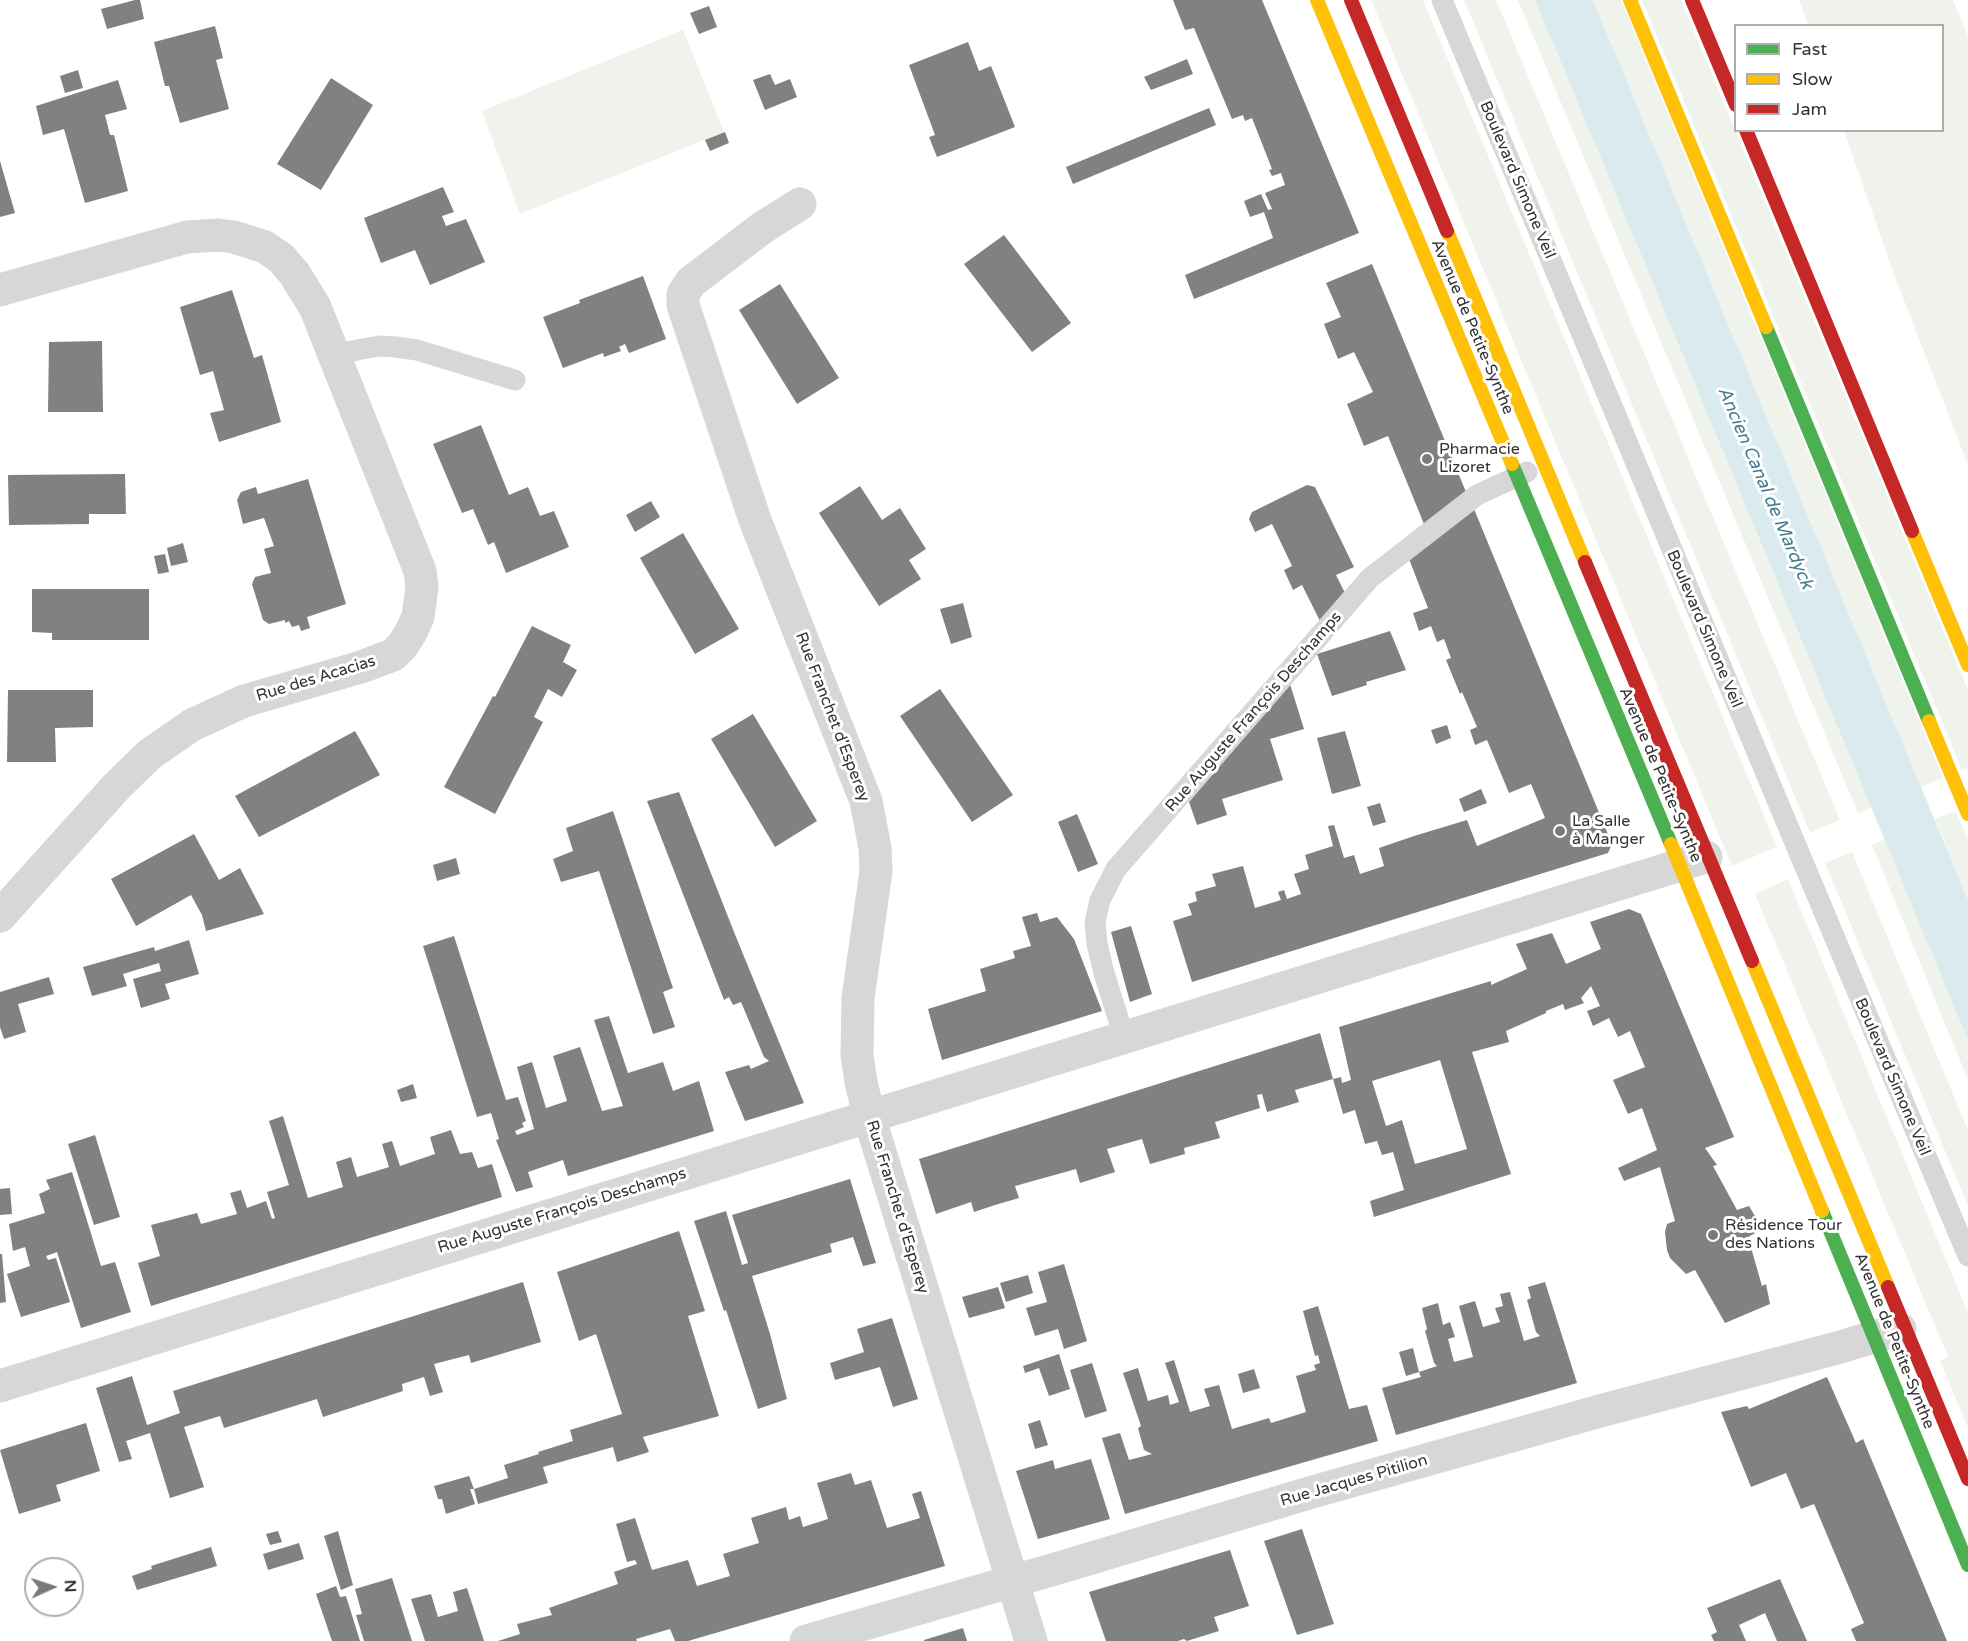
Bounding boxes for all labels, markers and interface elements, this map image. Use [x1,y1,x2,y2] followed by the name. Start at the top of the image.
[1734,24,1944,132] legend
[1792,38,1827,60] text: Fast
[1792,68,1833,90] text: Slow
[1475,98,1559,262] street label: Boulevard Simone Veil
[1792,98,1827,120] text: Jam
[1426,237,1518,417] street label: Avenue de Petite-Synthe
[1713,384,1817,592] water label: Ancien Canal de Mardyck
[1439,440,1520,478] place label: Pharmacie Lizoret
[1420,452,1434,466] marker: Pharmacie Lizoret
[1662,547,1746,711] street label: Boulevard Simone Veil
[1162,608,1346,816] street label: Rue Auguste François Deschamps
[791,629,873,805] street label: Rue Franchet d'Esperey
[254,652,378,706] street label: Rue des Acacias
[1614,685,1706,865] street label: Avenue de Petite-Synthe
[1572,812,1645,850] place label: La Salle à Manger
[1553,824,1567,838] marker: La Salle à Manger
[1850,995,1934,1159] street label: Boulevard Simone Veil
[861,1118,933,1296] street label: Rue Franchet d'Esperey
[435,1164,689,1258] street label: Rue Auguste François Deschamps
[1725,1216,1842,1254] place label: Résidence Tour des Nations
[1706,1228,1720,1242] marker: Résidence Tour des Nations
[1850,1250,1938,1432] street label: Avenue de Petite-Synthe
[1278,1451,1430,1511] street label: Rue Jacques Pitilion
[24,1557,84,1617] north arrow
[60,1579,80,1593] text: N

